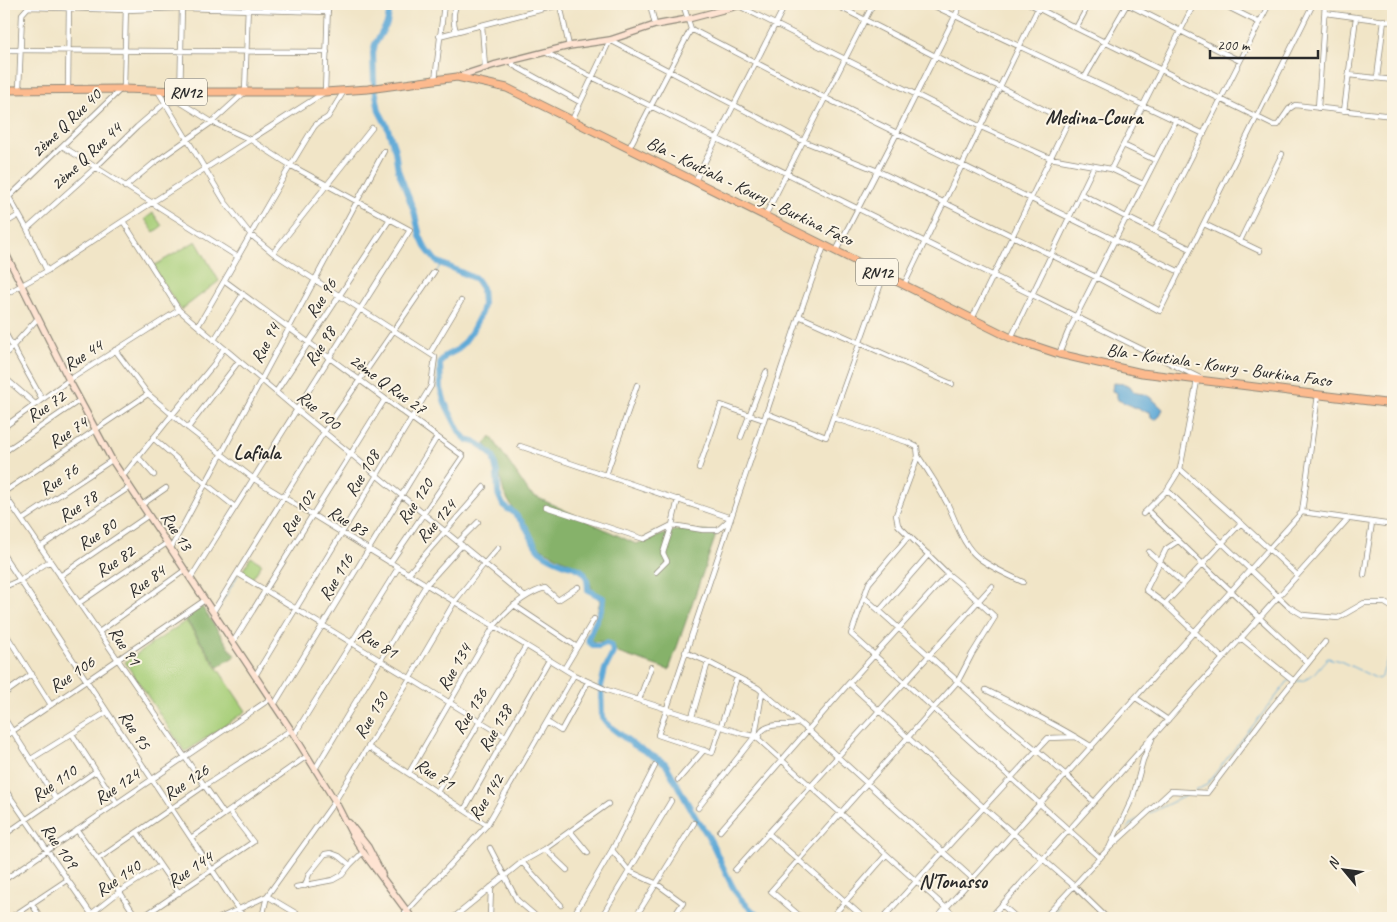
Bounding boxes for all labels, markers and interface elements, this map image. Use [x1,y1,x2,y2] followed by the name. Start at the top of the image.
[1210,28,1317,60] scale bar
[1217,36,1251,55] text: 200 m
[165,78,207,105] road number: RN12
[26,83,107,162] street label: 2ème Q Rue 40
[1045,105,1144,130] district label: Medina-Coura
[46,116,128,195] street label: 2ème Q Rue 44
[643,131,858,251] street label: Bla - Koutiala - Koury - Burkina Faso
[856,258,898,286] road number: RN12
[300,274,342,322] street label: Rue 96
[245,318,286,367] street label: Rue 94
[299,321,342,370] street label: Rue 98
[59,333,108,376] street label: Rue 44
[1105,338,1334,392] street label: Bla - Koutiala - Koury - Burkina Faso
[345,349,431,420] street label: 2ème Q Rue 27
[22,384,71,427] street label: Rue 72
[293,385,347,436] street label: Rue 100
[44,410,93,453] street label: Rue 74
[234,440,282,465] district label: Lafiala
[340,444,385,500] street label: Rue 108
[35,458,83,500] street label: Rue 76
[392,472,439,528] street label: Rue 120
[54,484,103,527] street label: Rue 78
[275,484,322,540] street label: Rue 102
[411,493,462,547] street label: Rue 124
[324,501,373,542] street label: Rue 83
[156,507,199,556] street label: Rue 13
[73,512,122,555] street label: Rue 80
[91,539,140,582] street label: Rue 82
[314,549,359,604] street label: Rue 116
[122,559,171,602] street label: Rue 84
[104,622,146,670] street label: Rue 91
[354,623,403,664] street label: Rue 81
[432,638,477,694] street label: Rue 134
[45,650,100,697] street label: Rue 106
[447,683,493,738] street label: Rue 136
[349,686,394,742] street label: Rue 130
[473,699,518,755] street label: Rue 138
[114,706,156,754] street label: Rue 95
[411,753,459,795] street label: Rue 71
[27,758,82,806] street label: Rue 110
[159,758,214,805] street label: Rue 126
[90,762,146,809] street label: Rue 124
[463,768,510,824] street label: Rue 142
[37,819,85,874] street label: Rue 109
[1320,844,1370,894] north arrow
[163,845,219,892] street label: Rue 144
[91,853,146,901] street label: Rue 140
[1324,854,1344,872] text: N
[919,869,989,894] district label: N'Tonasso

